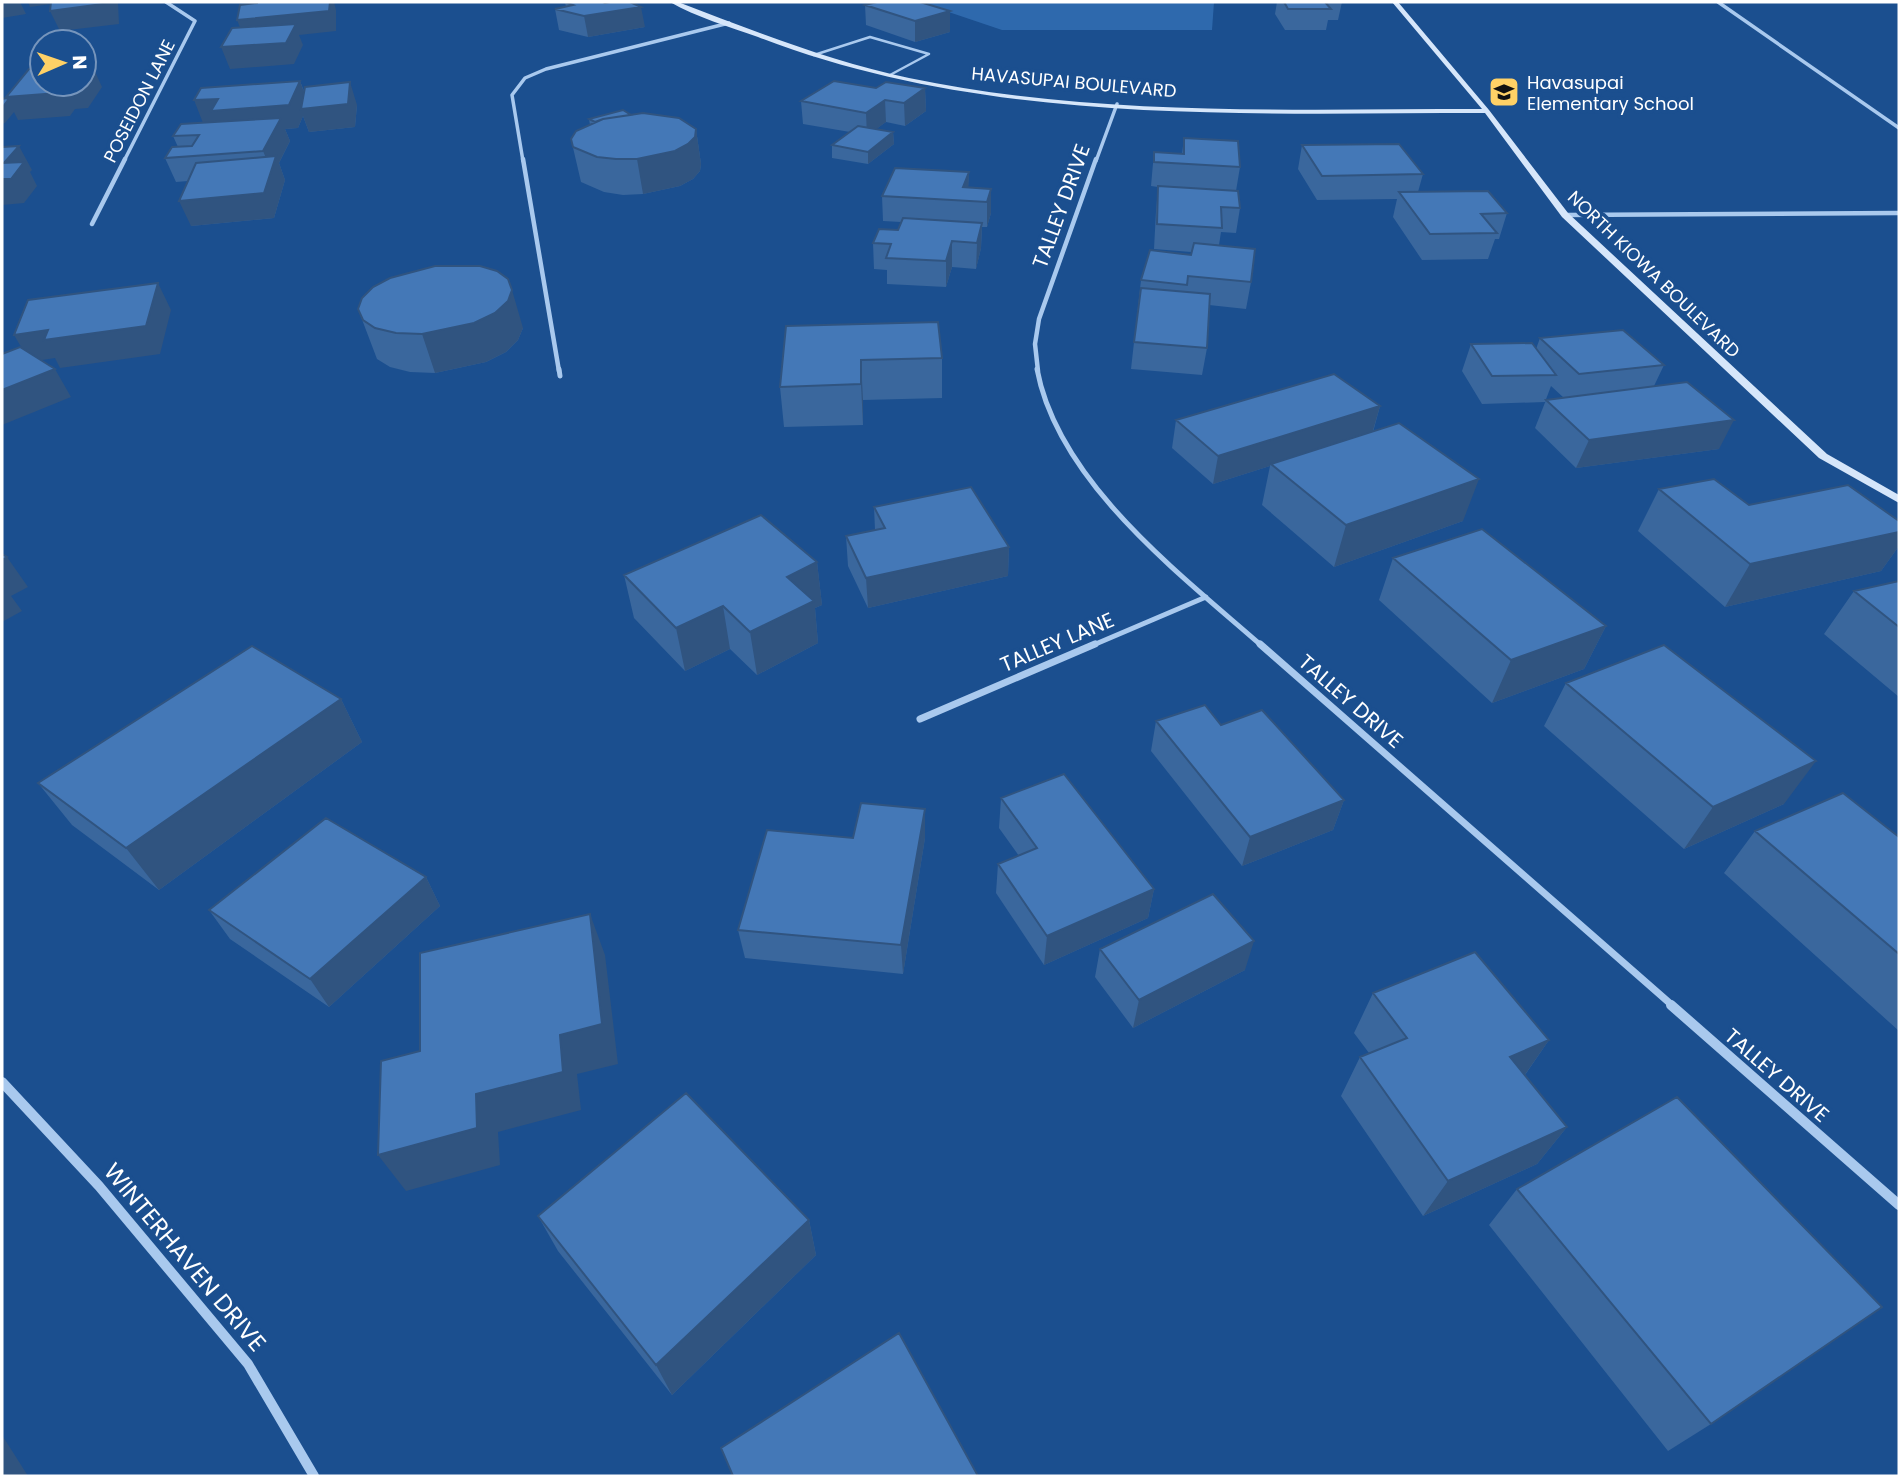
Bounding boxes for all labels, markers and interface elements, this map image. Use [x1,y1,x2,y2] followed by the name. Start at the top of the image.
[28,28,98,98] north arrow
[97,35,181,167] street label: POSEIDON LANE
[66,55,93,70] text: N
[970,61,1178,103] street label: HAVASUPAI BOULEVARD
[1527,70,1694,116] place label: Havasupai Elementary School
[1487,75,1521,109] school or university icon: Havasupai Elementary School
[1025,140,1097,272] street label: TALLEY DRIVE
[1562,185,1746,363] street label: NORTH KIOWA BOULEVARD
[996,605,1118,679] street label: TALLEY LANE
[1292,647,1410,755] street label: TALLEY DRIVE
[1718,1021,1836,1129] street label: TALLEY DRIVE
[96,1156,274,1358] street label: WINTERHAVEN DRIVE

